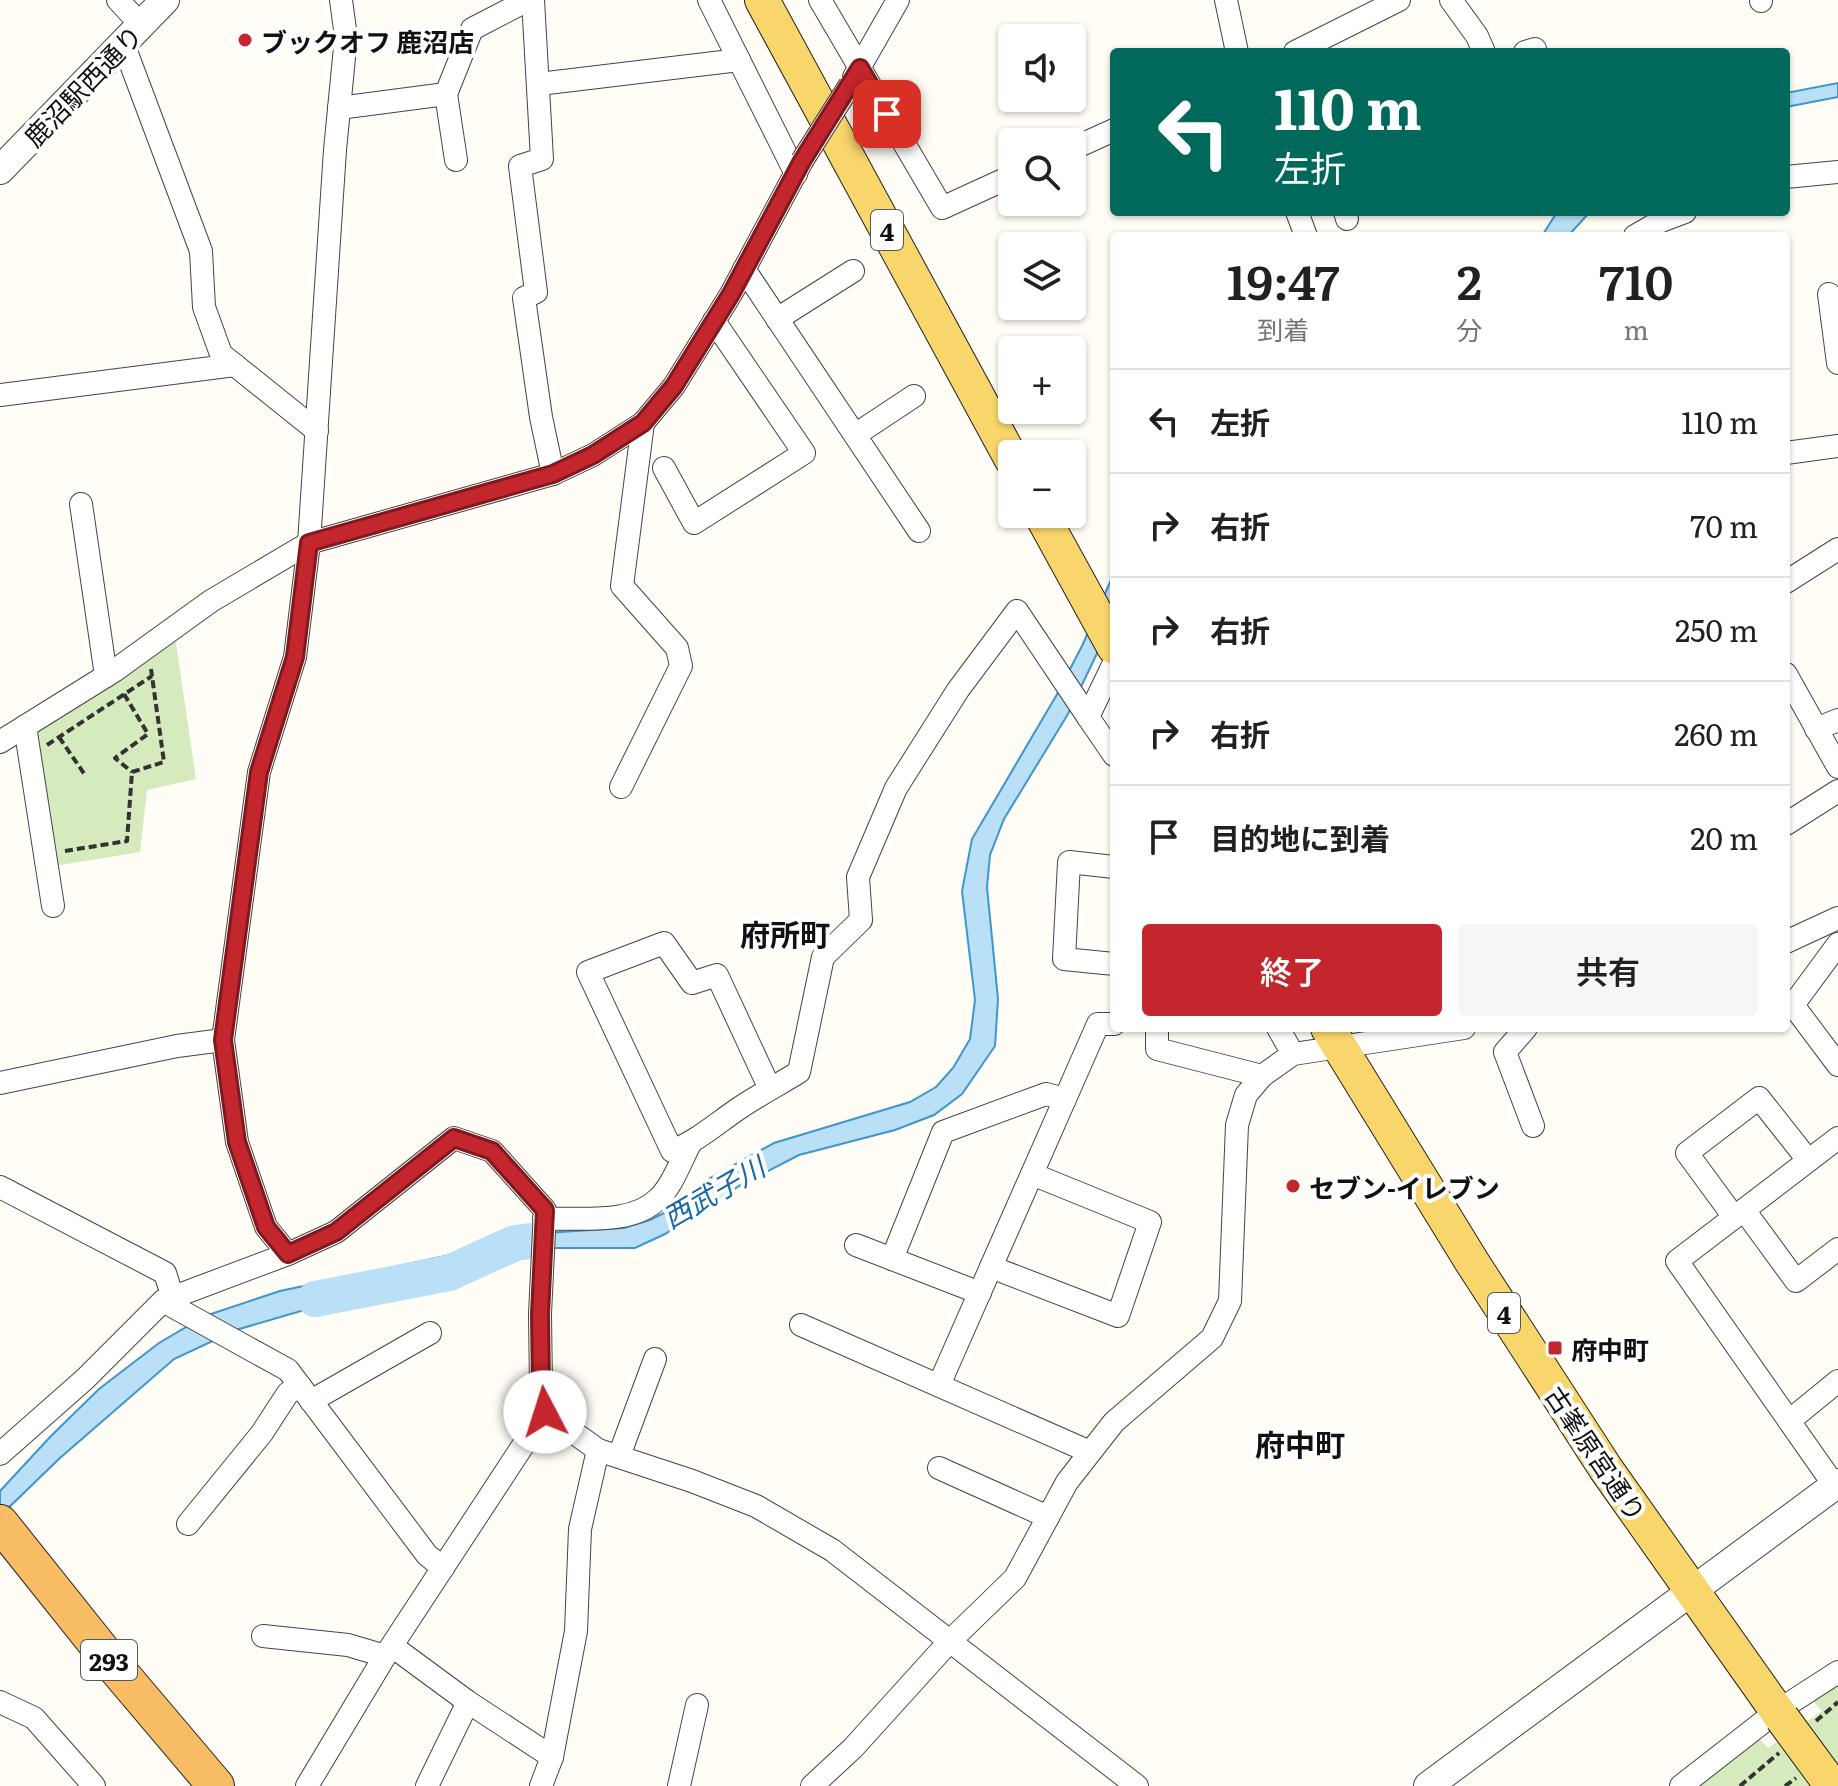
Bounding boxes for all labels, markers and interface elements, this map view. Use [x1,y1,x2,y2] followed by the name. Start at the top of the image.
[14,15,150,155] street label: 鹿沼駅西通り
[261,21,474,60] place label: ブックオフ 鹿沼店
[998,24,1086,528] map controls
[998,24,1086,112] button: sound
[236,31,254,49] marker: ブックオフ 鹿沼店
[1274,64,1422,147] text: 110 m
[853,80,921,148] pin
[1142,80,1246,184] icon: left
[865,92,909,136] icon: arrive
[998,128,1086,216] button: search
[1274,140,1346,193] text: 左折
[871,210,903,250] road number: 4
[998,232,1086,320] button: layers
[1227,244,1340,315] text: 19:47
[1457,244,1482,315] text: 2
[1599,244,1673,315] text: 710
[1257,309,1309,348] text: 到着
[1456,309,1482,348] text: 分
[1624,309,1649,348] text: m
[998,336,1086,424] button: +
[1142,399,1186,443] icon: left
[1210,399,1270,443] text: 左折
[1681,399,1758,443] text: 110 m
[998,440,1086,528] button: −
[1142,503,1186,547] icon: right
[1210,503,1270,547] text: 右折
[1690,503,1758,547] text: 70 m
[1142,607,1186,651] icon: right
[1210,607,1270,651] text: 右折
[1675,607,1758,651] text: 250 m
[1142,711,1186,755] icon: right
[1210,711,1270,755] text: 右折
[1674,711,1758,755] text: 260 m
[1142,815,1186,859] icon: arrive
[1210,815,1390,859] text: 目的地に到着
[1690,815,1758,859] text: 20 m
[740,911,830,955] district label: 府所町
[1142,924,1442,1016] button: 終了
[1458,924,1758,1016] button: 共有
[654,1143,775,1237] water label: 西武子川
[1309,1167,1500,1206] place label: セブン-イレブン
[1284,1177,1302,1195] marker: セブン-イレブン
[1488,1293,1520,1333] road number: 4
[1571,1329,1649,1368] place label: 府中町
[1546,1339,1564,1357] marker: 府中町
[503,1370,587,1454] position arrow
[1537,1377,1657,1529] street label: 古峯原宮通り
[1255,1421,1345,1465] district label: 府中町
[81,1640,137,1680] road number: 293

